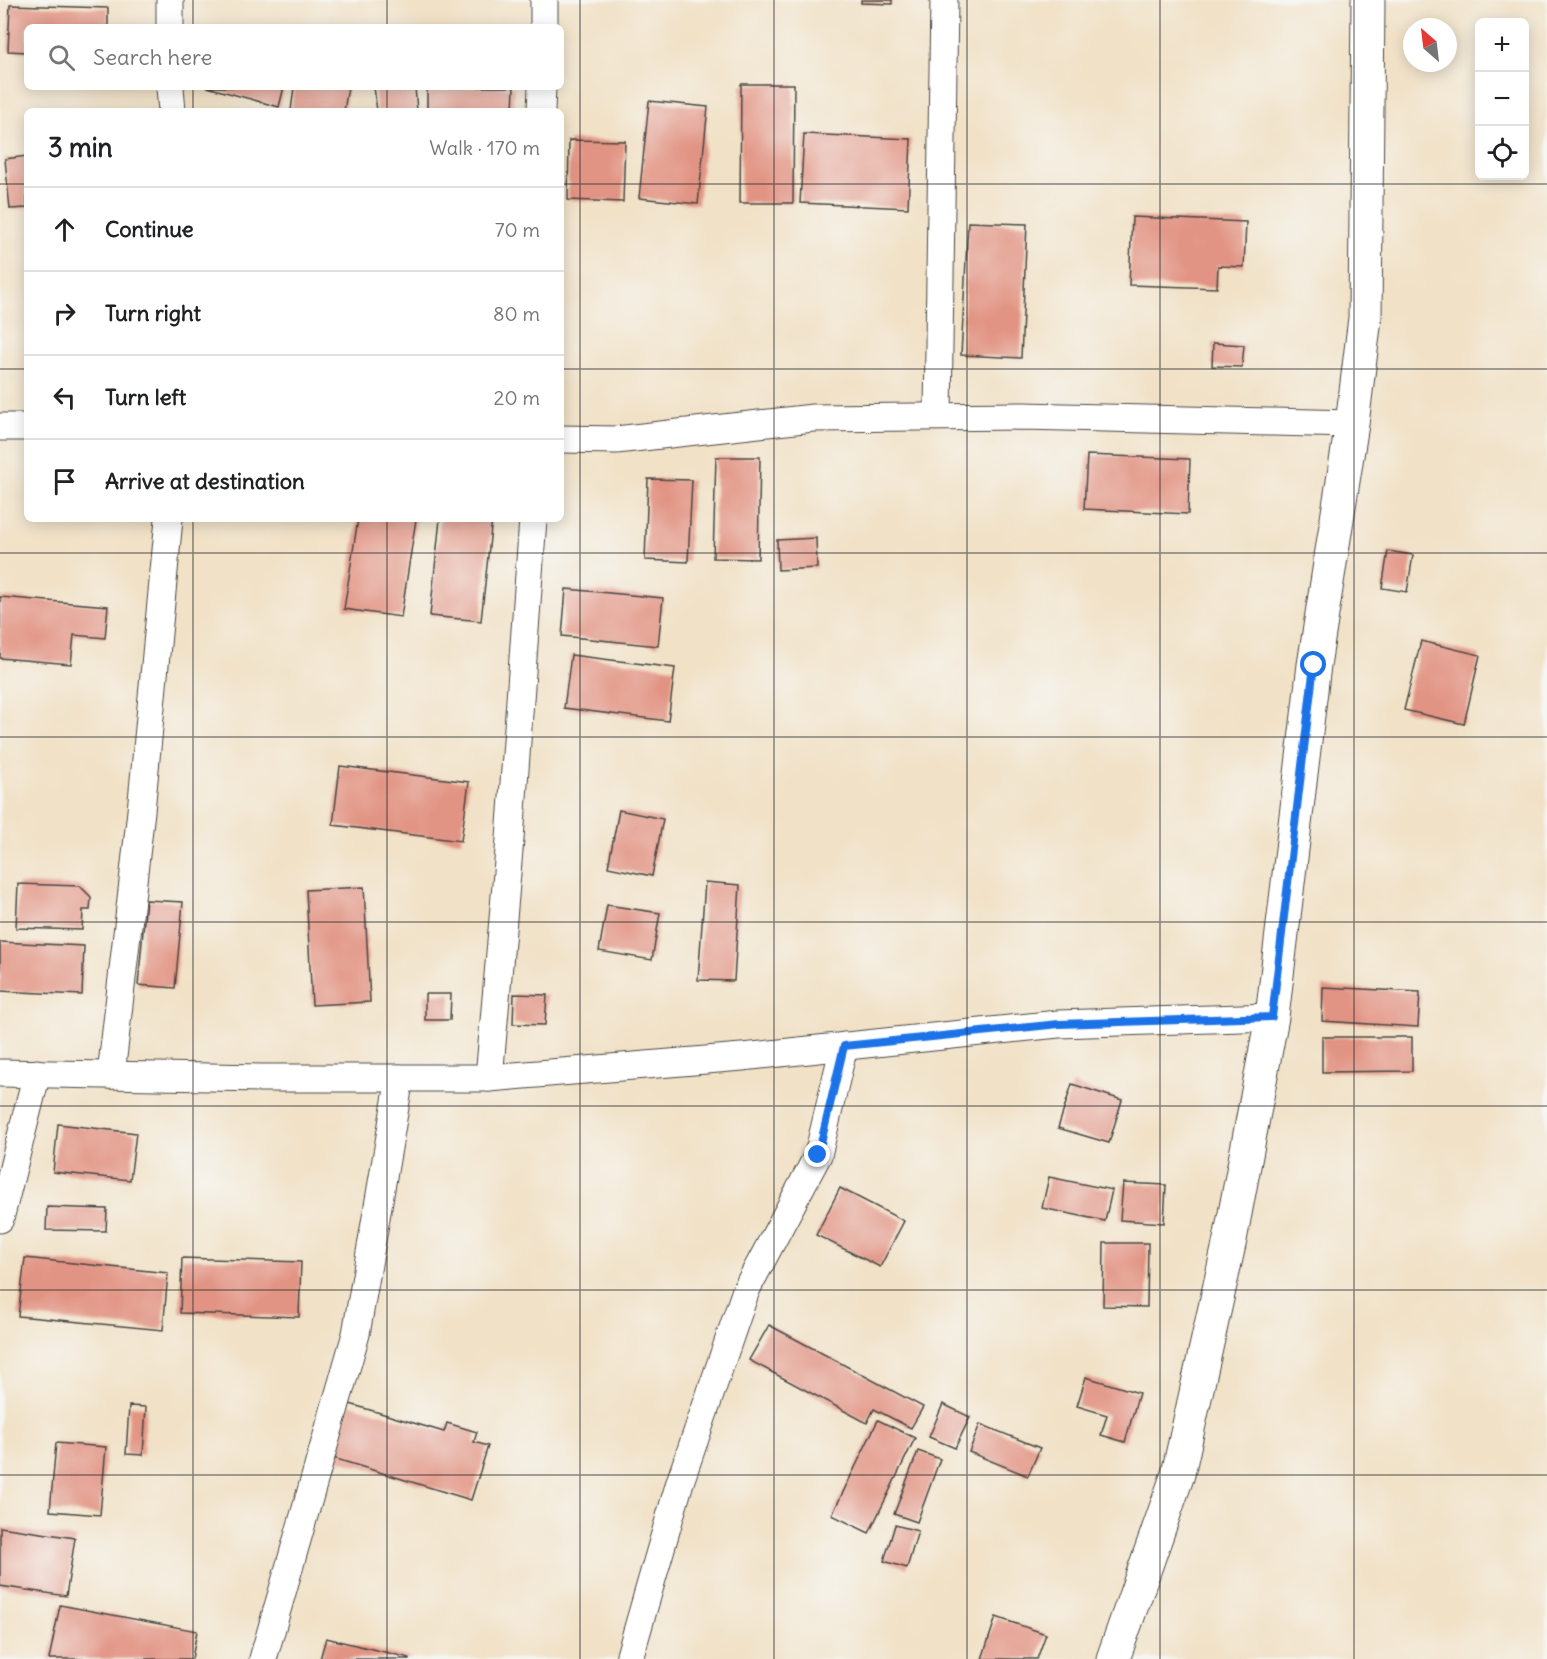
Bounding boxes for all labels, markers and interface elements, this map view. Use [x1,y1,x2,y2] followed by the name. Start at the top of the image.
[1403,18,1457,72] north arrow
[1475,18,1529,180] map controls
[1475,18,1529,72] button: +
[24,24,564,90] search box
[45,41,78,74] icon: search
[93,43,212,71] text: Search here
[1475,72,1529,126] button: −
[1475,126,1529,180] button: locate
[48,131,113,164] text: 3 min
[429,135,540,160] text: Walk · 170 m
[48,213,81,246] icon: ahead
[105,215,194,243] text: Continue
[495,217,540,242] text: 70 m
[48,297,81,330] icon: right
[105,299,201,327] text: Turn right
[493,301,540,326] text: 80 m
[48,381,81,414] icon: left
[105,383,186,411] text: Turn left
[494,385,540,410] text: 20 m
[48,465,81,498] icon: arrive
[105,467,305,495] text: Arrive at destination
[1300,651,1326,677] route start
[804,1141,830,1167] route end

